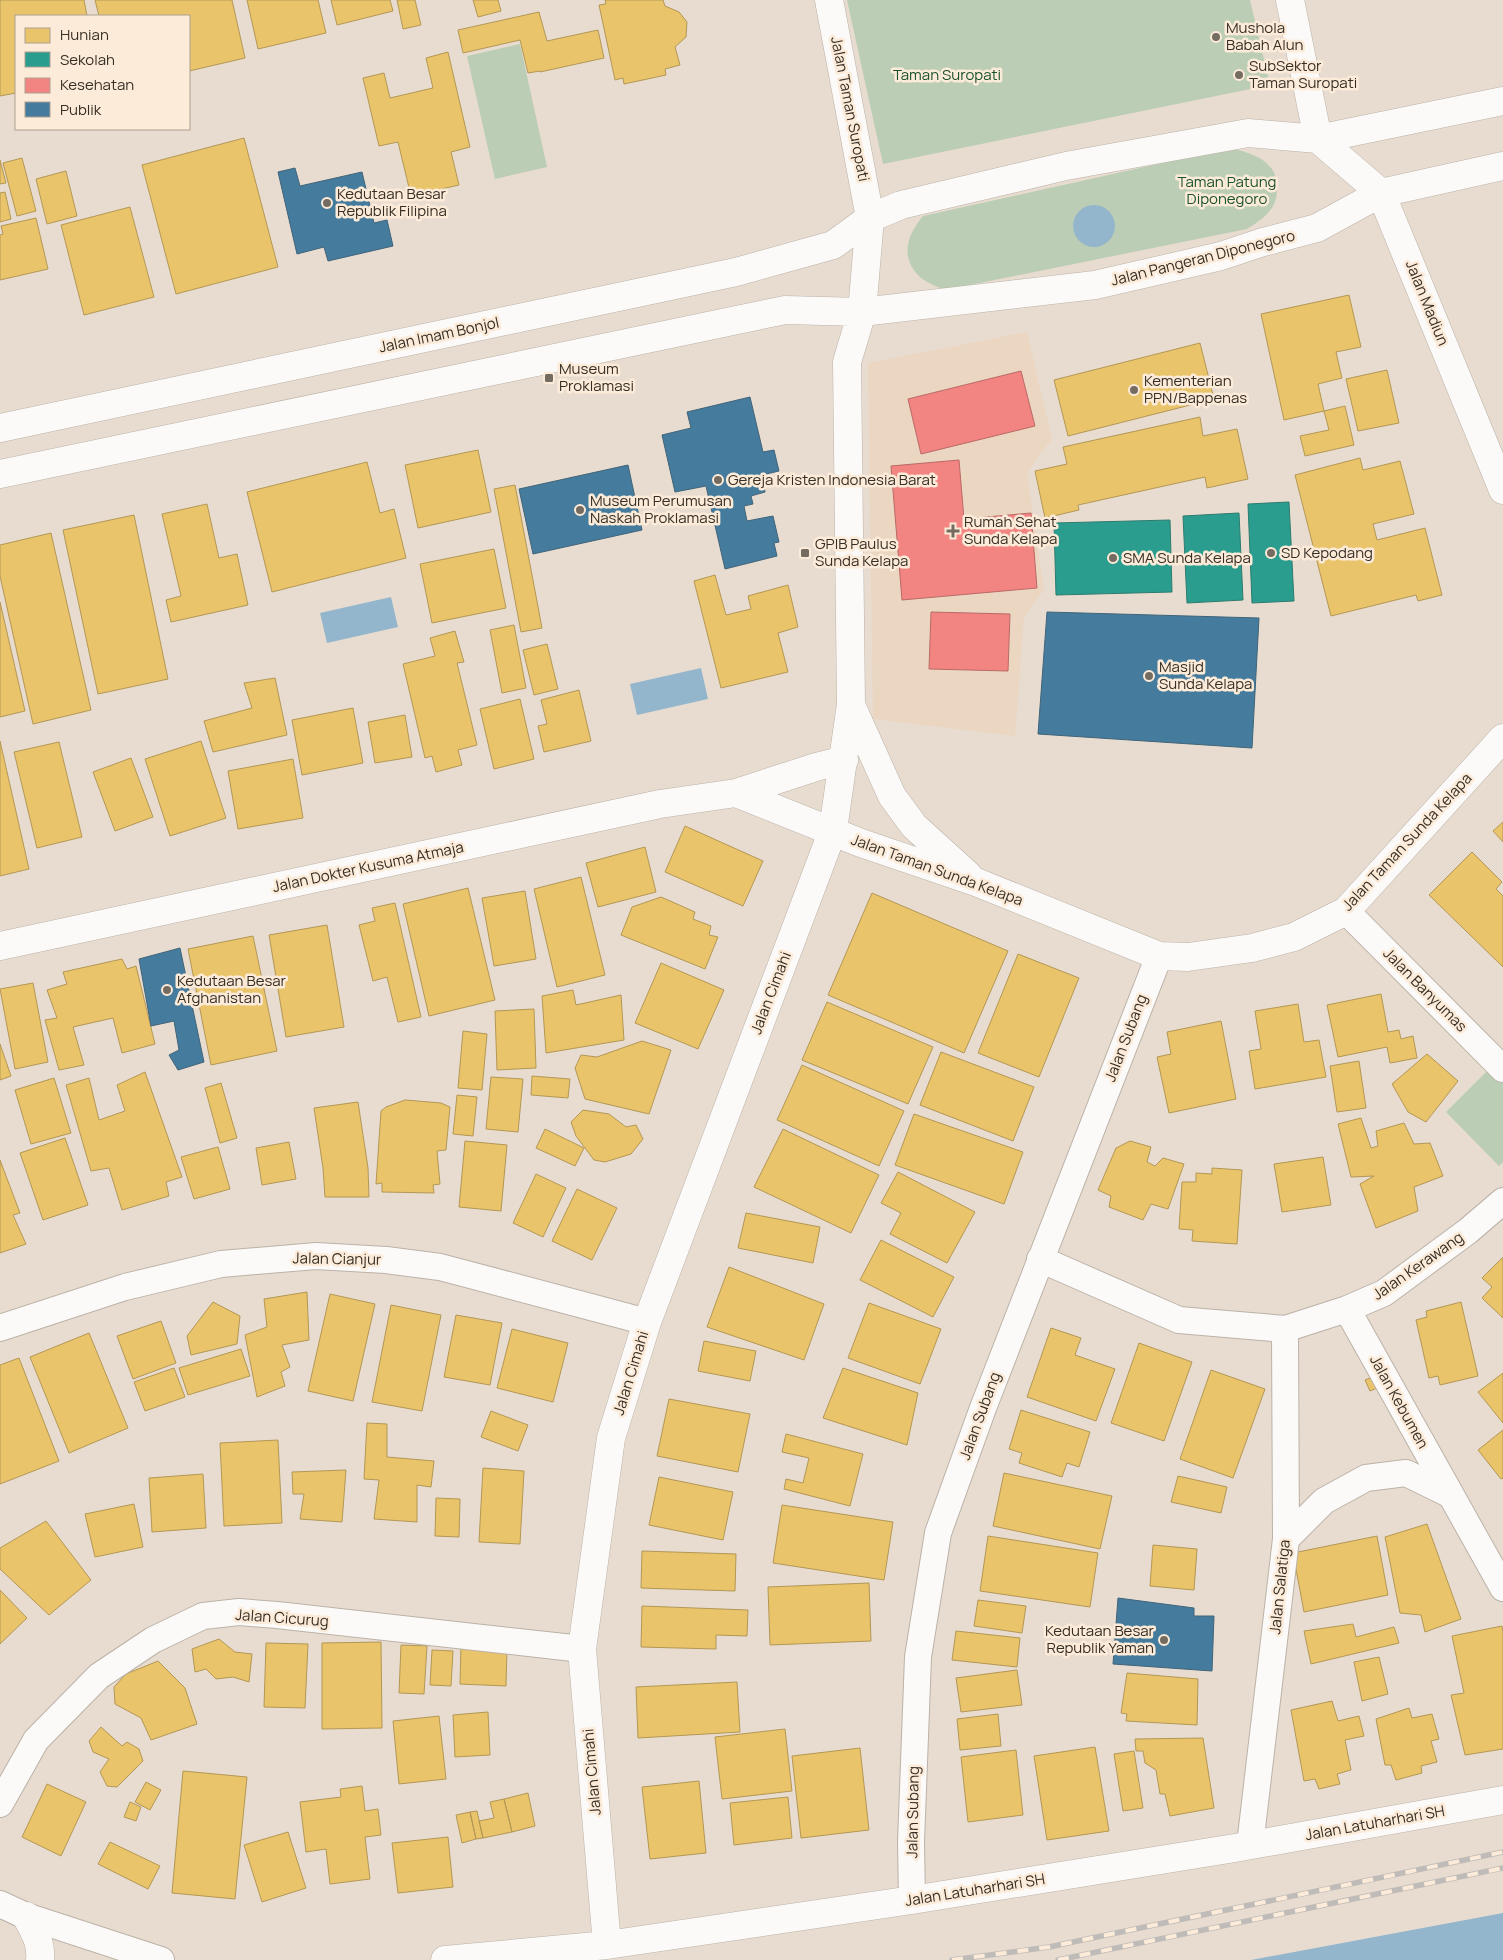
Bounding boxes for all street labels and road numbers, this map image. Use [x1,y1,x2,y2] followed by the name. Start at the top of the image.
[826,35,875,183] street label: Jalan Taman Suropati
[1109,224,1297,291] street label: Jalan Pangeran Diponegoro
[1401,257,1454,349] street label: Jalan Madiun
[377,312,501,358] street label: Jalan Imam Bonjol
[1337,768,1476,915] street label: Jalan Taman Sunda Kelapa
[848,829,1026,910] street label: Jalan Taman Sunda Kelapa
[270,836,465,897] street label: Jalan Dokter Kusuma Atmaja
[1379,943,1472,1036] street label: Jalan Banyumas
[745,949,796,1037] street label: Jalan Cimahi
[1099,991,1152,1085] street label: Jalan Subang
[1368,1226,1467,1305] street label: Jalan Kerawang
[293,1247,382,1270] street label: Jalan Cianjur
[608,1328,653,1417] street label: Jalan Cimahi
[1365,1351,1434,1452] street label: Jalan Kebumen
[954,1369,1005,1463] street label: Jalan Subang
[1264,1539,1295,1635] street label: Jalan Salatiga
[235,1604,329,1631] street label: Jalan Cicurug
[577,1728,606,1816] street label: Jalan Cimahi
[901,1766,924,1858] street label: Jalan Subang
[1304,1800,1446,1845] street label: Jalan Latuharhari SH
[904,1868,1046,1911] street label: Jalan Latuharhari SH

